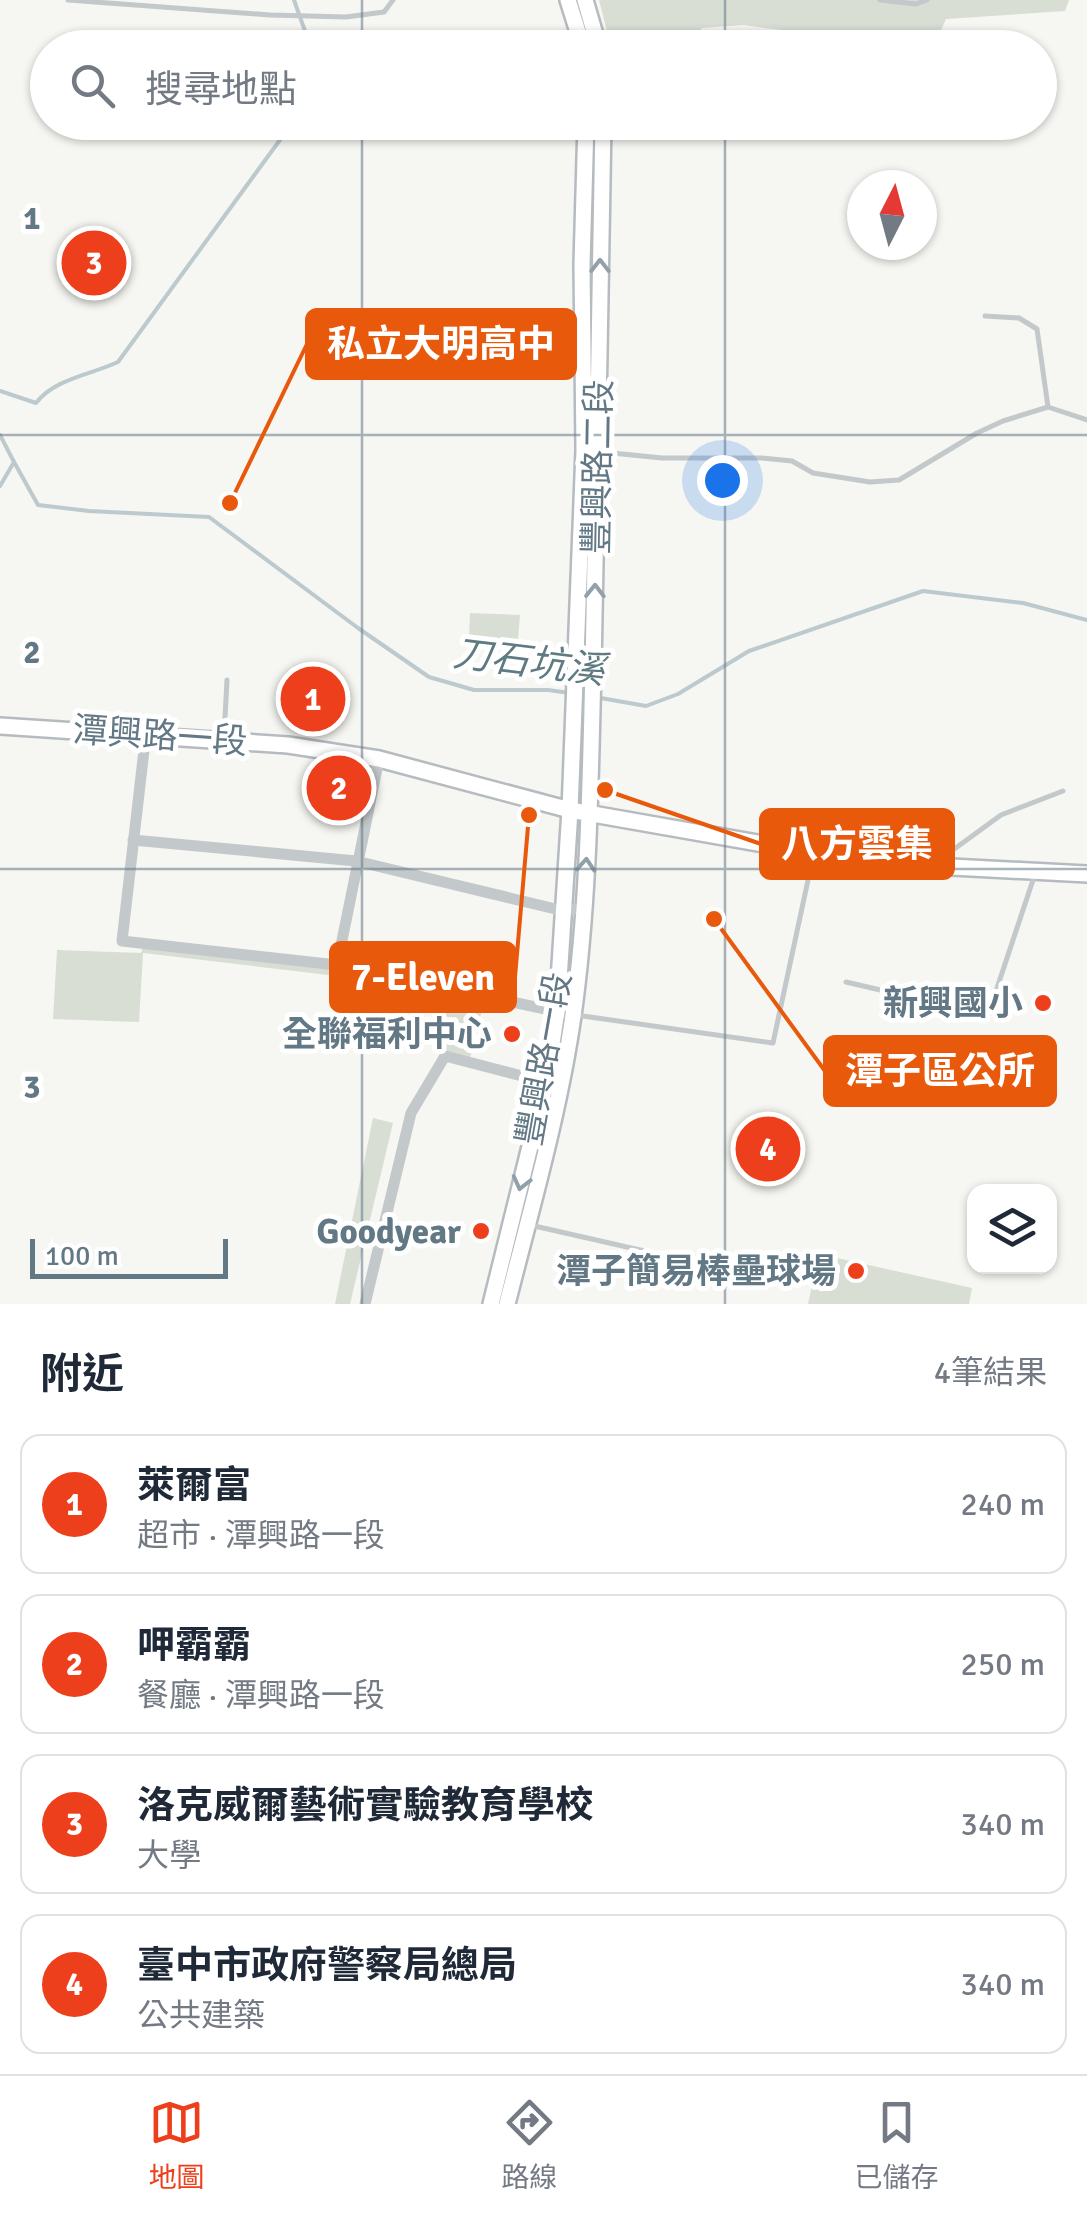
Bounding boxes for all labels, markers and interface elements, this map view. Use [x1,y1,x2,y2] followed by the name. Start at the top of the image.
[30,30,1057,140] search box
[65,58,120,113] icon: search
[145,66,297,113] text: 搜尋地點
[847,170,937,260] north arrow
[23,199,41,238] text: 1
[62,226,126,300] pin: 3
[589,257,611,272] one-way arrow
[307,310,575,378] callout: 私立大明高中
[327,321,555,368] text: 私立大明高中
[575,379,621,555] street label: 豐興路二段
[697,455,748,506] your location
[585,582,606,598] one-way arrow
[451,629,612,695] water label: 刀石坑溪
[23,633,41,672] text: 2
[280,662,346,736] pin: 1
[71,708,249,764] street label: 潭興路一段
[306,750,372,826] pin: 2
[761,810,953,878] callout: 八方雲集
[781,821,933,868] text: 八方雲集
[575,856,596,872] one-way arrow
[331,943,515,1011] callout: 7-Eleven
[351,954,495,1001] text: 7-Eleven
[508,969,580,1149] street label: 豐興路一段
[883,982,1023,1025] place label: 新興國小
[1032,992,1054,1014] marker: 新興國小
[282,1013,492,1056] place label: 全聯福利中心
[501,1023,523,1045] marker: 全聯福利中心
[825,1037,1055,1105] callout: 潭子區公所
[845,1048,1035,1095] text: 潭子區公所
[23,1068,41,1107] text: 3
[736,1112,800,1186] pin: 4
[512,1174,533,1191] one-way arrow
[967,1184,1057,1274] map controls
[967,1184,1057,1274] button: layers
[317,1210,461,1253] place label: Goodyear
[470,1220,492,1242] marker: Goodyear
[30,1234,228,1278] scale bar
[45,1239,119,1273] text: 100 m
[556,1250,836,1293] place label: 潭子簡易棒壘球場
[845,1260,867,1282] marker: 潭子簡易棒壘球場
[40,1349,124,1400] text: 附近
[934,1353,1047,1392] text: 4筆結果
[137,1462,251,1509] text: 萊爾富
[66,1485,83,1524] text: 1
[961,1485,1045,1524] text: 240 m
[137,1516,385,1555] text: 超市 · 潭興路一段
[137,1622,251,1669] text: 呷霸霸
[66,1645,83,1684] text: 2
[961,1645,1045,1684] text: 250 m
[137,1676,385,1715] text: 餐廳 · 潭興路一段
[137,1782,593,1829] text: 洛克威爾藝術實驗教育學校
[66,1805,83,1844] text: 3
[961,1805,1045,1844] text: 340 m
[137,1836,201,1875] text: 大學
[137,1942,517,1989] text: 臺中市政府警察局總局
[66,1965,83,2004] text: 4
[961,1965,1045,2004] text: 340 m
[137,1996,265,2035] text: 公共建築
[148,2095,205,2195] tab: 地圖
[501,2095,558,2195] tab: 路線
[854,2095,939,2195] tab: 已儲存

